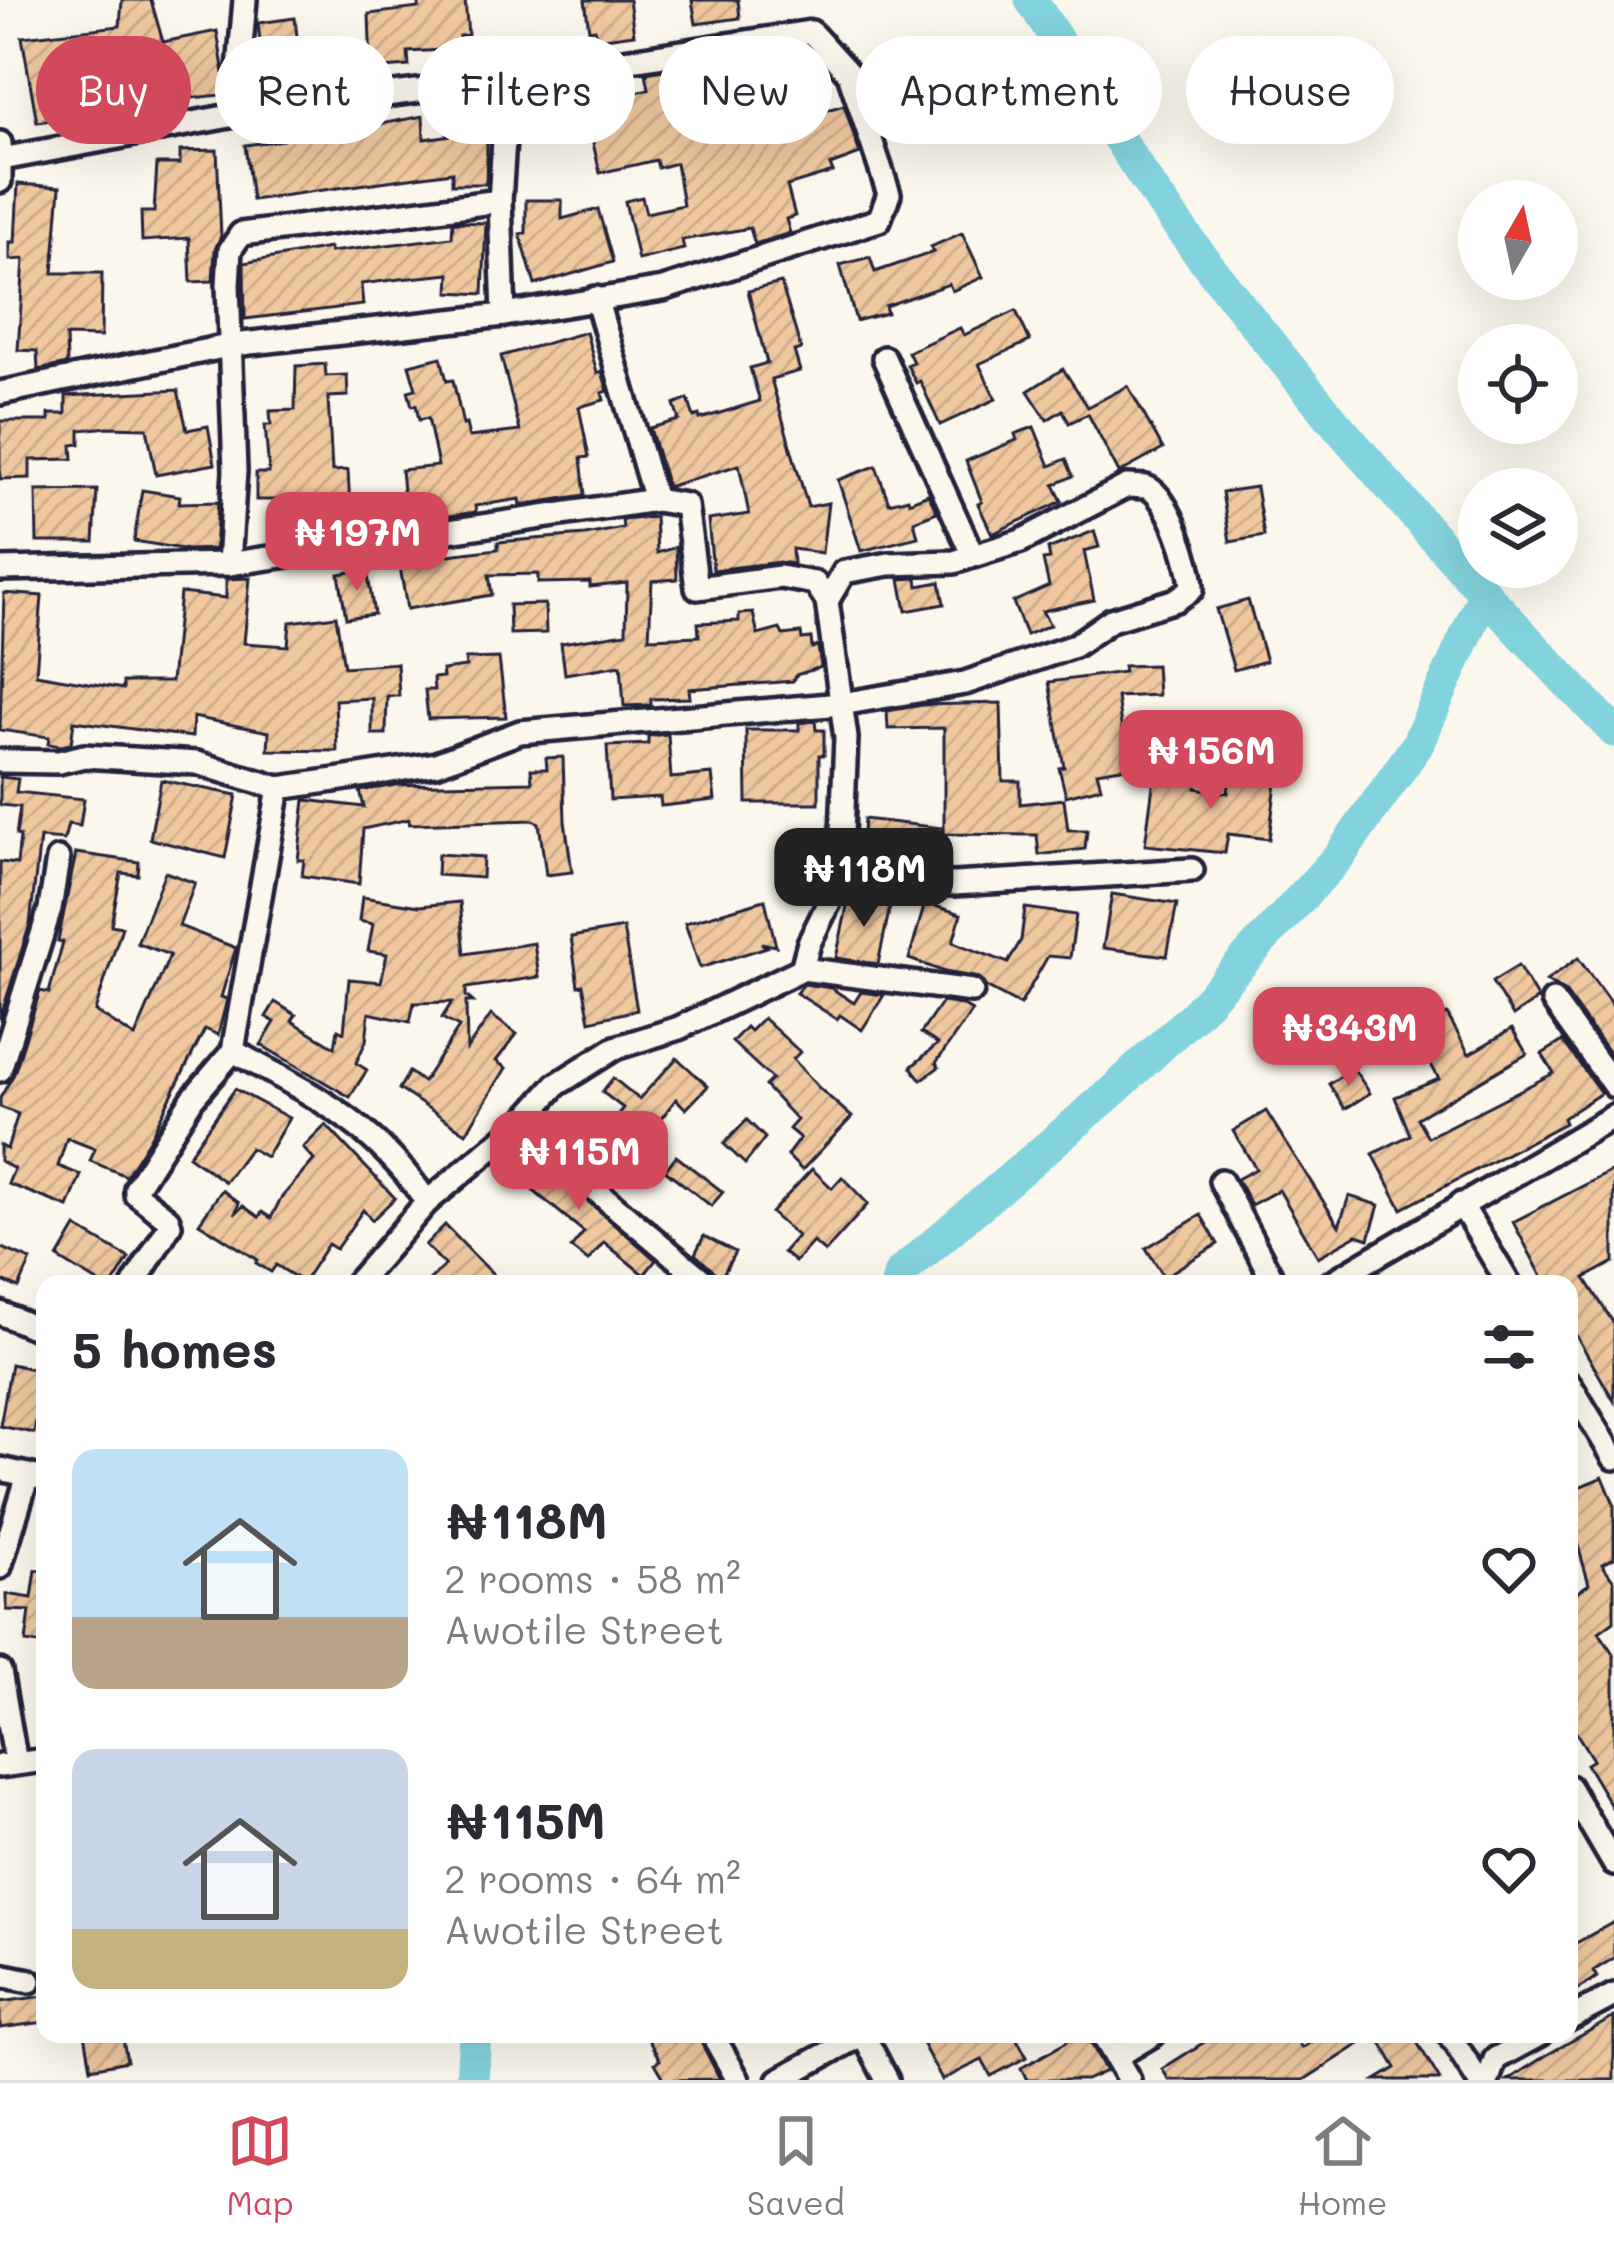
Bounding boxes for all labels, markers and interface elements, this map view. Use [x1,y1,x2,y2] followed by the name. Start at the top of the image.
[36,36,191,144] chip: Buy
[215,36,394,144] chip: Rent
[418,36,635,144] chip: Filters
[659,36,832,144] chip: New
[856,36,1162,144] chip: Apartment
[1186,36,1394,144] chip: House
[1458,180,1578,300] north arrow
[1458,180,1578,588] map controls
[1458,324,1578,444] button: locate
[1458,468,1578,588] button: layers
[273,492,441,594] pin: ₦197M
[292,505,422,556] text: ₦197M
[1127,710,1295,812] pin: ₦156M
[1146,723,1276,774] text: ₦156M
[780,828,948,930] pin: ₦118M
[801,841,927,892] text: ₦118M
[1265,987,1433,1089] pin: ₦343M
[1280,1000,1418,1051] text: ₦343M
[495,1111,663,1213] pin: ₦115M
[517,1124,641,1175] text: ₦115M
[72,1314,277,1381] text: 5 homes
[1476,1314,1542,1380] icon: filters
[444,1485,608,1552] text: ₦118M
[168,1497,312,1641] icon: home
[1476,1536,1542,1602] icon: heart
[444,1552,741,1603] text: 2 rooms · 58 m²
[444,1603,724,1654] text: Awotile Street
[444,1785,606,1852] text: ₦115M
[168,1797,312,1941] icon: home
[1476,1836,1542,1902] icon: heart
[444,1852,741,1903] text: 2 rooms · 64 m²
[444,1903,724,1954] text: Awotile Street
[226,2108,294,2223] tab: Map
[747,2108,845,2223] tab: Saved
[1298,2108,1387,2223] tab: Home

